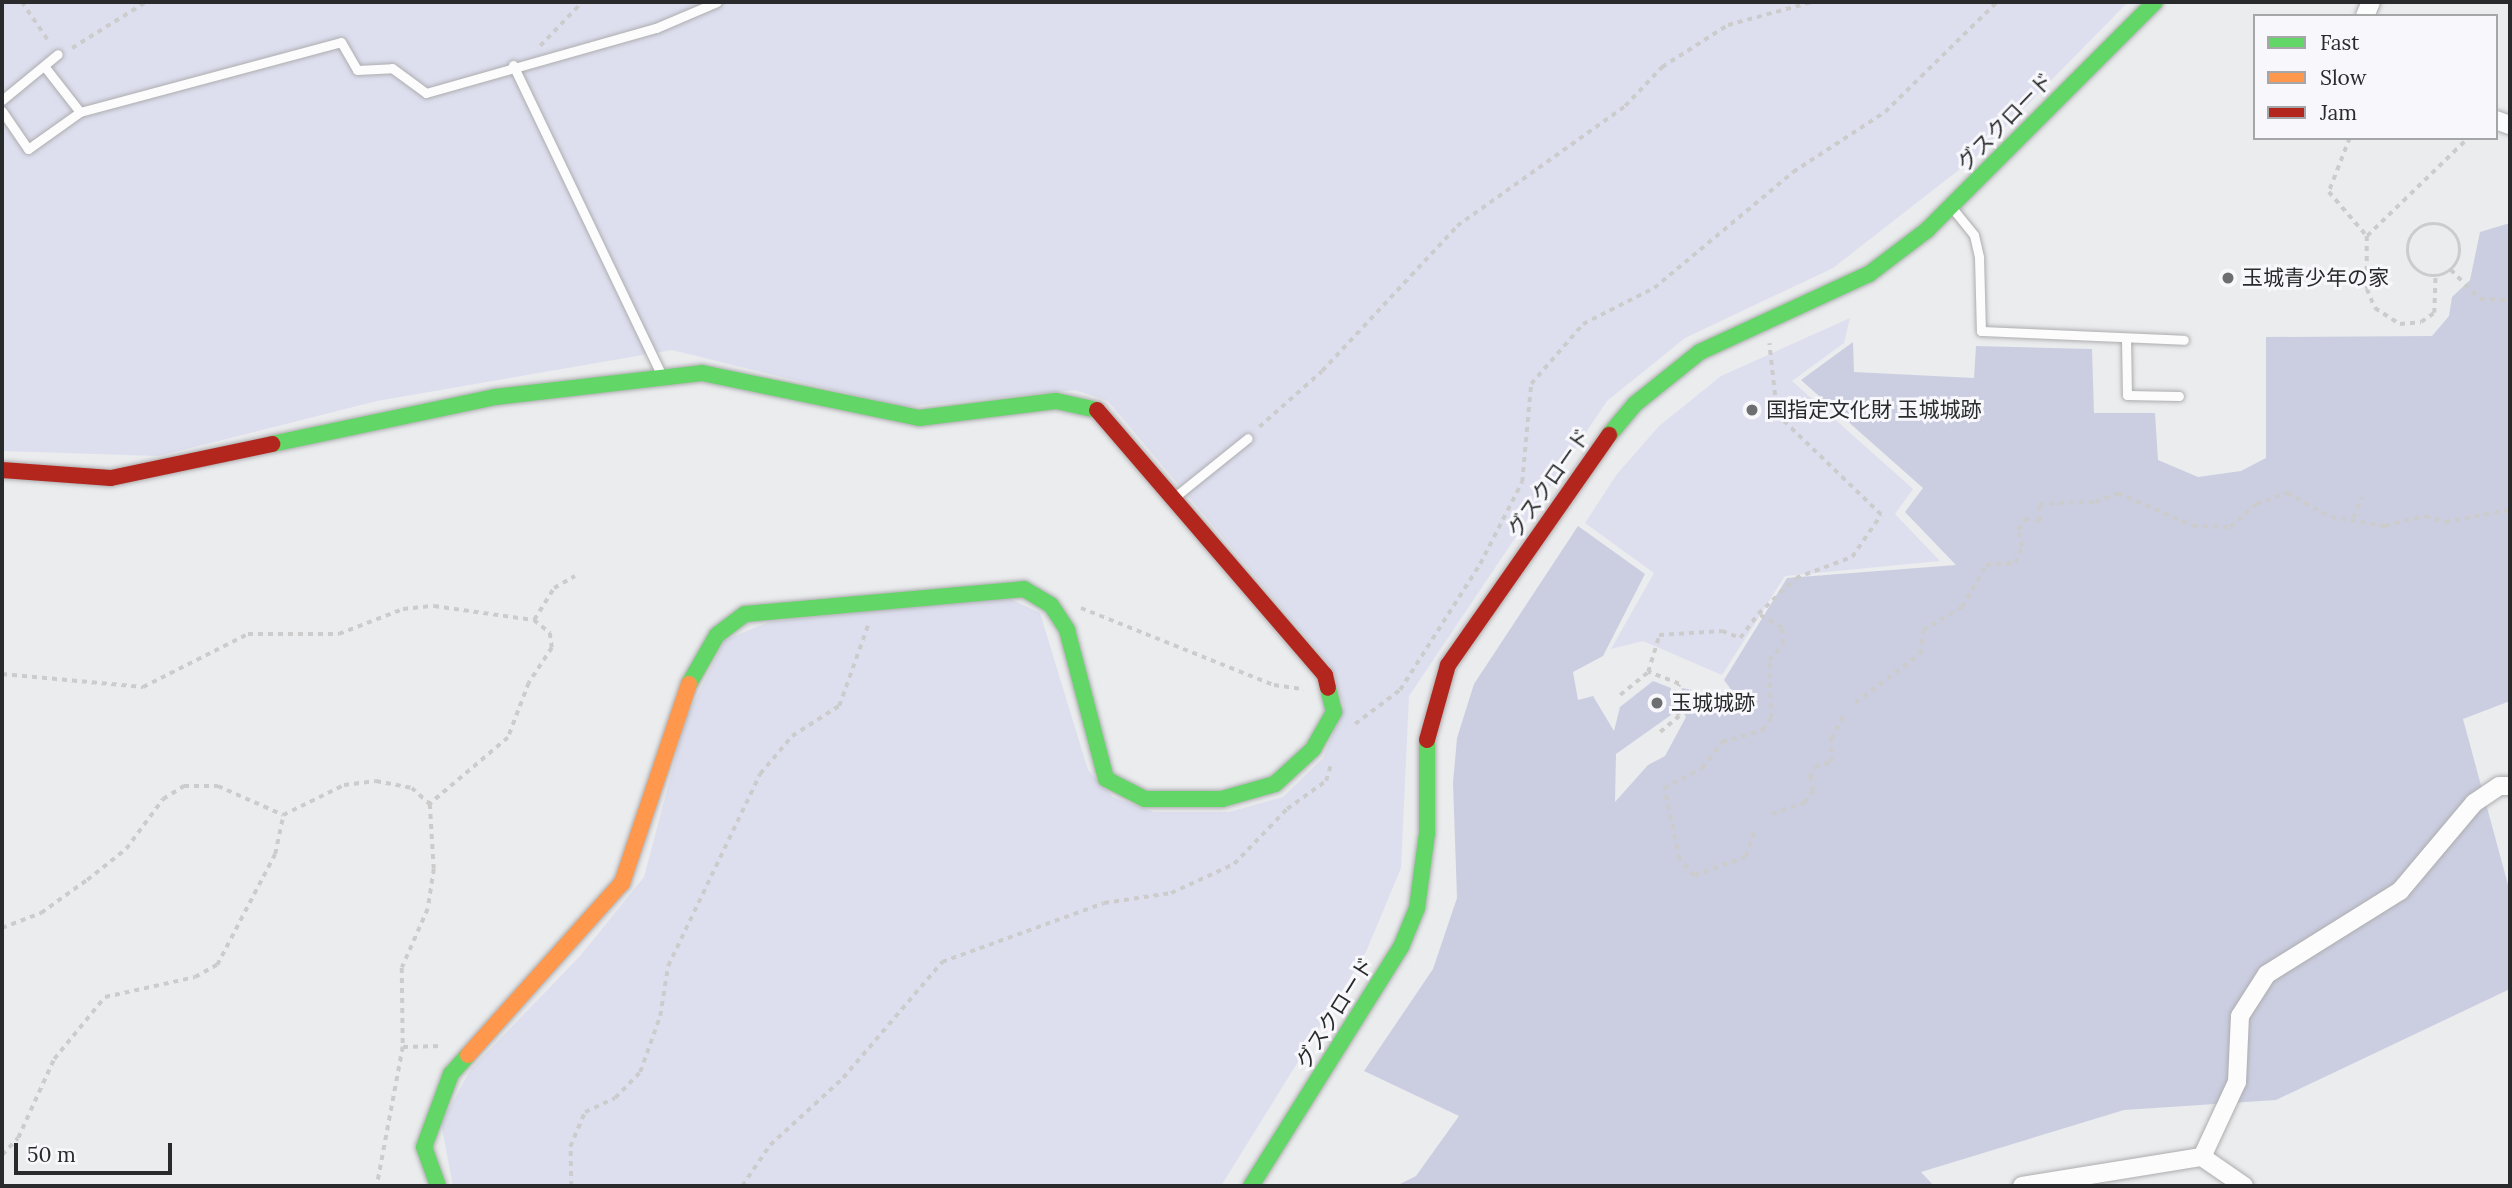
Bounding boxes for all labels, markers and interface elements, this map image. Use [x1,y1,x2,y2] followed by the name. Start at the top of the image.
[2253,14,2498,140] legend
[2320,29,2359,56] text: Fast
[2320,64,2367,91] text: Slow
[1952,68,2058,176] street label: グスクロード
[2320,99,2357,126] text: Jam
[2242,265,2389,291] place label: 玉城青少年の家
[2220,270,2236,286] marker: 玉城青少年の家
[1766,397,1982,423] place label: 国指定文化財 玉城城跡
[1744,402,1760,418] marker: 国指定文化財 玉城城跡
[1503,424,1595,542] street label: グスクロード
[1671,690,1755,716] place label: 玉城城跡
[1649,695,1665,711] marker: 玉城城跡
[1291,953,1379,1073] street label: グスクロード
[18,1128,175,1172] scale bar
[27,1141,76,1168] text: 50 m

